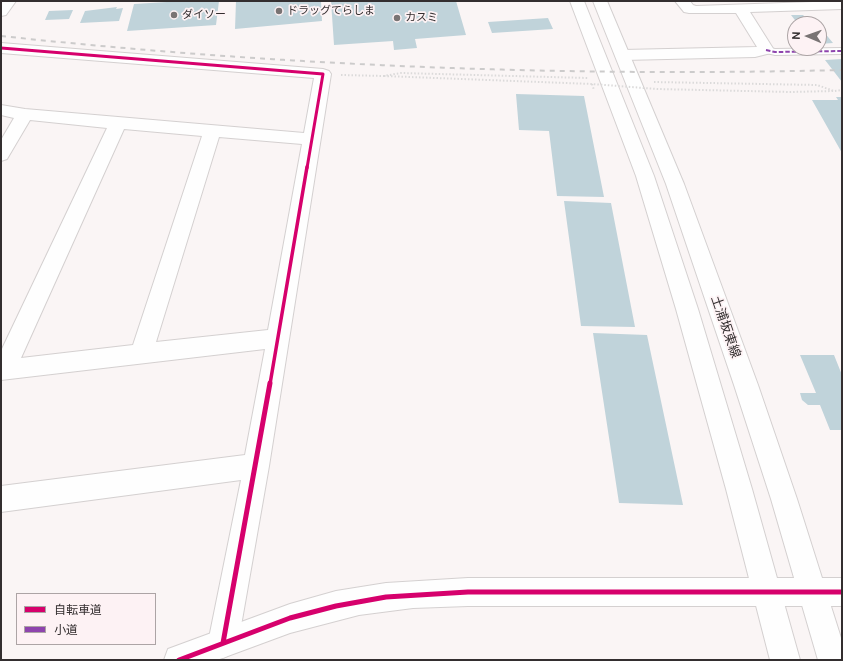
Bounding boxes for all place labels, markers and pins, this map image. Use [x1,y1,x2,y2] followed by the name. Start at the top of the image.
[287,4,375,18] place label: ドラッグてらしま
[274,6,284,16] marker: ドラッグてらしま
[182,8,226,22] place label: ダイソー
[169,10,179,20] marker: ダイソー
[405,11,438,25] place label: カスミ
[392,13,402,23] marker: カスミ

